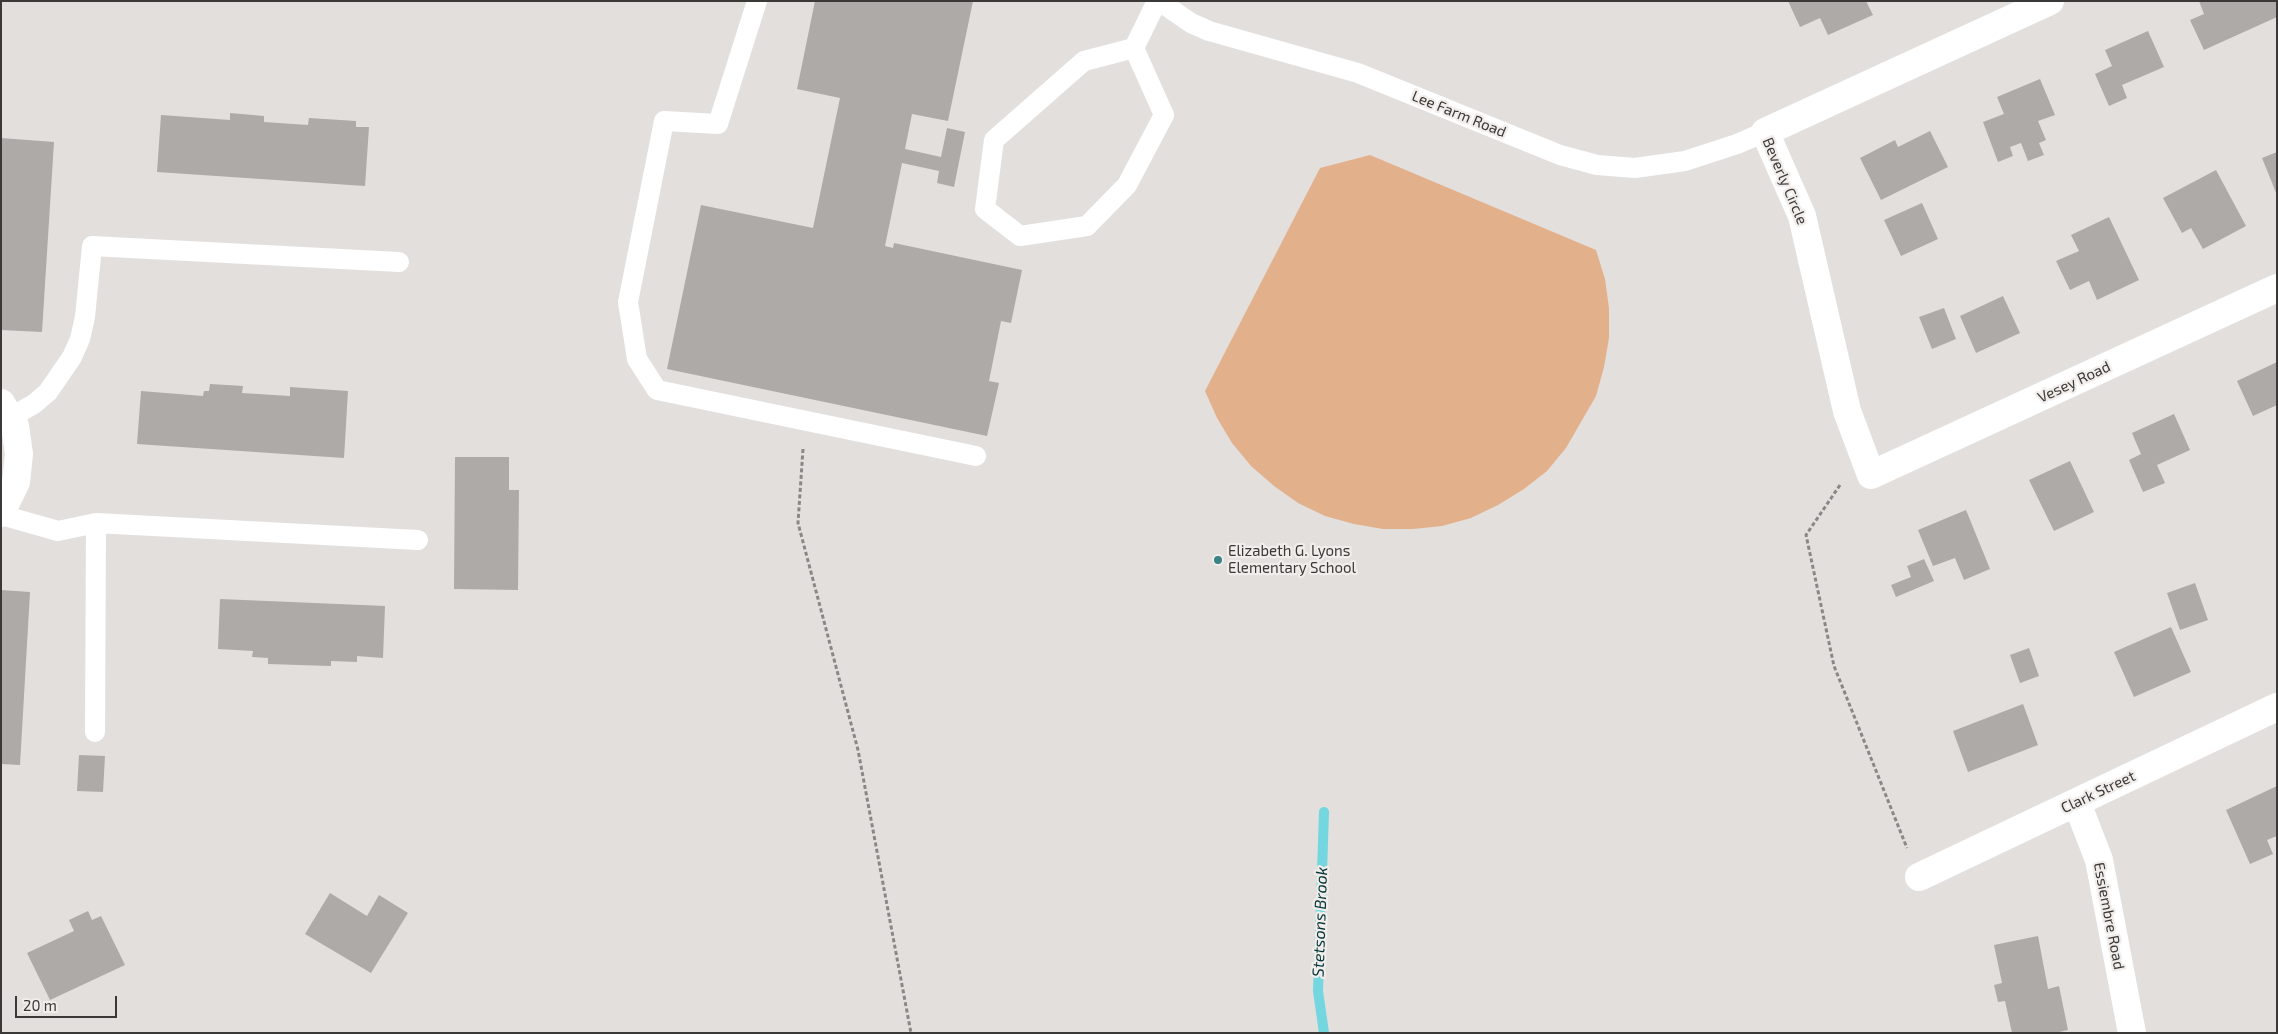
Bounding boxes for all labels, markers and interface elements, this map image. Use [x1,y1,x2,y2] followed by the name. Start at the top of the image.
[1409,87,1509,141] street label: Lee Farm Road
[1759,135,1811,227] street label: Beverly Circle
[2035,357,2113,407] street label: Vesey Road
[1228,542,1356,577] place label: Elizabeth G. Lyons Elementary School
[1212,554,1224,566] marker: Elizabeth G. Lyons Elementary School
[2058,767,2138,817] street label: Clark Street
[2090,861,2128,971] street label: Essiembre Road
[1308,867,1332,977] water label: Stetsons Brook
[18,986,120,1018] scale bar
[23,996,57,1014] text: 20 m

